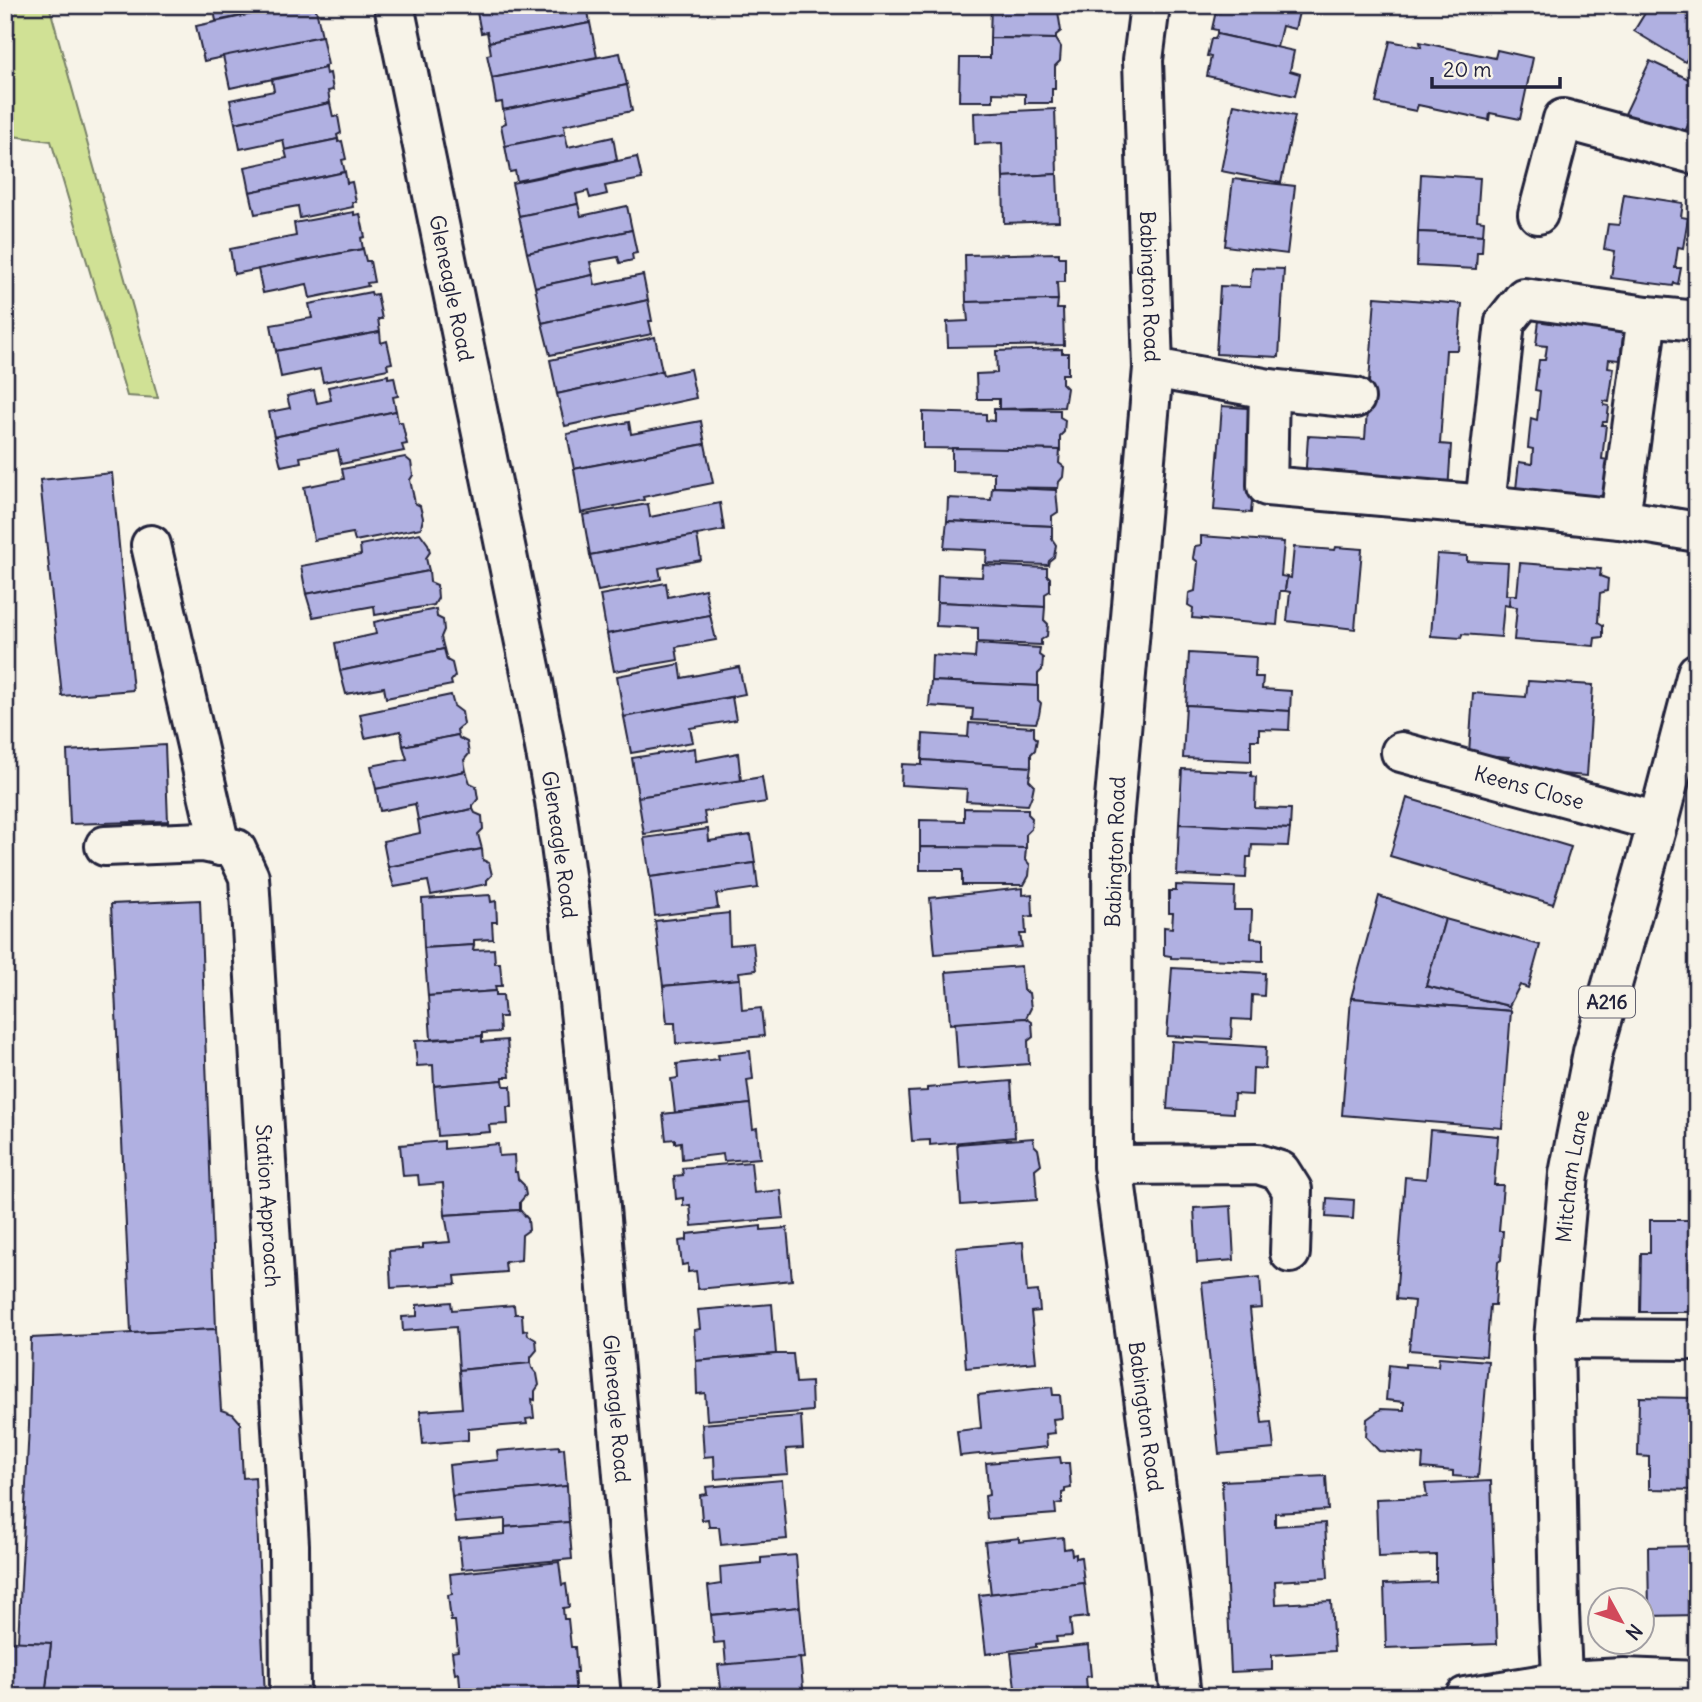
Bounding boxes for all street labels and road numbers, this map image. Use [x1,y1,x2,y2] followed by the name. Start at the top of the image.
[1134,210,1166,362] street label: Babington Road
[424,213,480,364] street label: Gleneagle Road
[1471,759,1587,815] street label: Keens Close
[536,769,584,920] street label: Gleneagle Road
[1099,776,1131,928] street label: Babington Road
[1579,986,1635,1018] road number: A216
[1549,1108,1595,1244] street label: Mitcham Lane
[250,1123,287,1288] street label: Station Approach
[597,1333,637,1484] street label: Gleneagle Road
[1123,1340,1170,1493] street label: Babington Road

